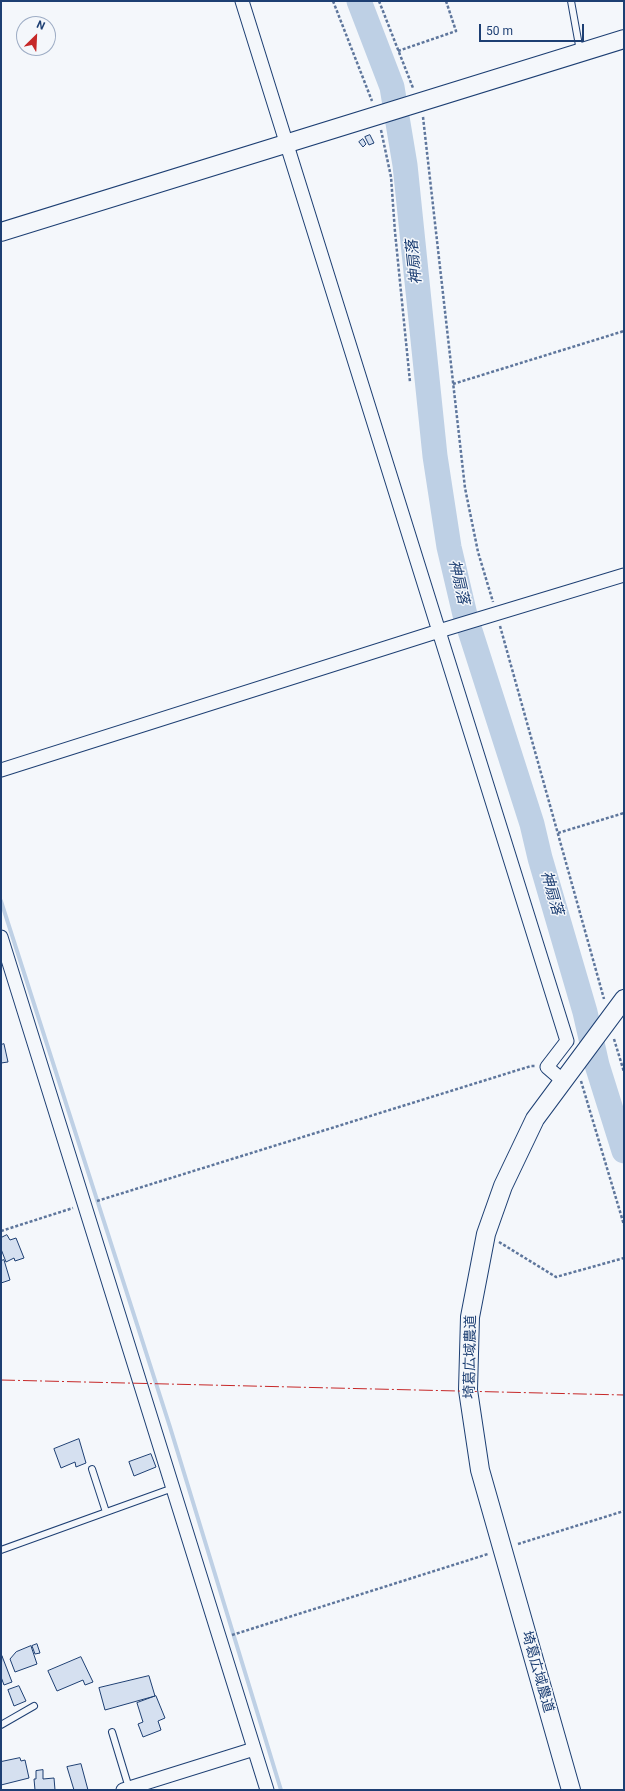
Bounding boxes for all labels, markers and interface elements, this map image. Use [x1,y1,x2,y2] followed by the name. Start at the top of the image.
[16,16,56,56] north arrow
[481,16,586,42] scale bar
[34,18,47,33] text: N
[486,24,513,38] text: 50 m
[404,239,426,285] water label: 神扇落
[444,558,472,606] water label: 神扇落
[536,869,566,917] water label: 神扇落
[462,1315,480,1399] street label: 埼葛広域農道
[517,1629,557,1715] street label: 埼葛広域農道

